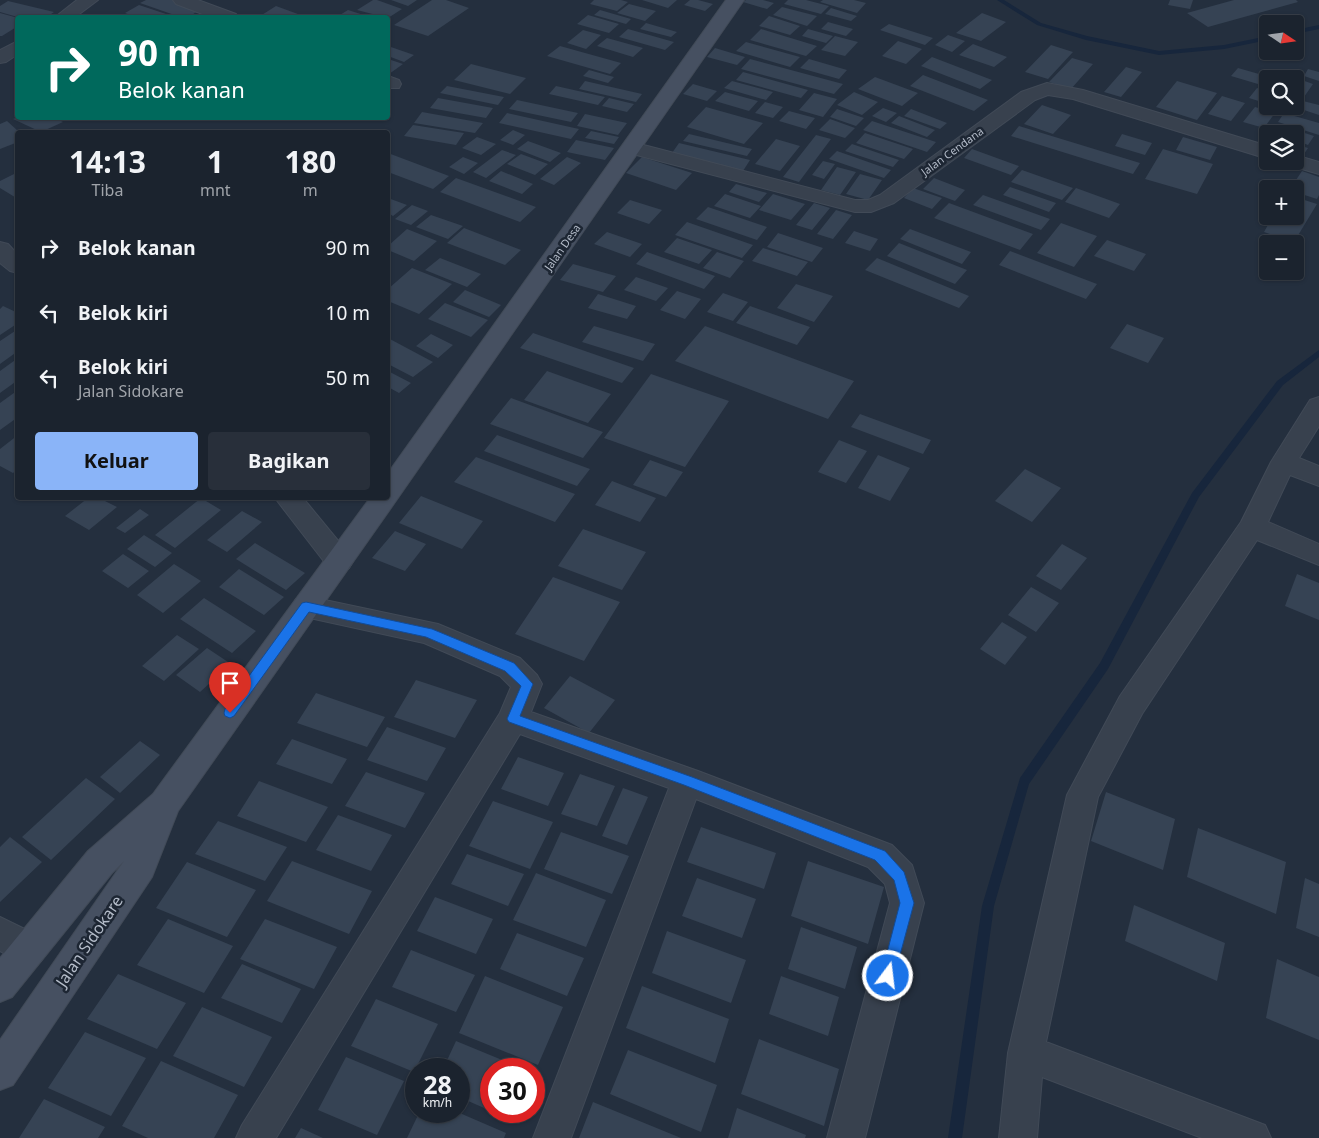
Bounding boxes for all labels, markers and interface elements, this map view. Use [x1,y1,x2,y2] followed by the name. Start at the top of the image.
[1259,15,1304,60] north arrow
[1259,15,1304,280] map controls
[118,29,201,76] text: 90 m
[35,35,100,100] icon: right
[1259,70,1304,115] button: search
[118,74,245,104] text: Belok kanan
[917,123,986,179] street label: Jalan Cendana
[1259,125,1304,170] button: layers
[69,141,146,182] text: 14:13
[207,141,224,182] text: 1
[285,141,336,182] text: 180
[92,179,123,201] text: Tiba
[200,179,231,201] text: mnt
[303,179,318,201] text: m
[1259,180,1304,225] button: +
[540,221,583,274] street label: Jalan Desa
[35,234,63,262] icon: right
[78,235,195,261] text: Belok kanan
[326,235,370,261] text: 90 m
[1259,235,1304,280] button: −
[35,299,63,327] icon: left
[78,300,168,326] text: Belok kiri
[326,300,370,326] text: 10 m
[78,354,168,380] text: Belok kiri
[35,364,63,392] icon: left
[326,365,370,391] text: 50 m
[78,380,184,402] text: Jalan Sidokare
[35,432,198,490] button: Keluar
[208,432,370,490] button: Bagikan
[209,662,251,713] pin
[216,669,244,697] icon: arrive
[49,891,128,993] street label: Jalan Sidokare
[861,949,913,1001] position arrow
[480,1058,545,1123] speed limit sign: 30
[423,1067,452,1101] text: 28
[423,1094,452,1111] text: km/h

